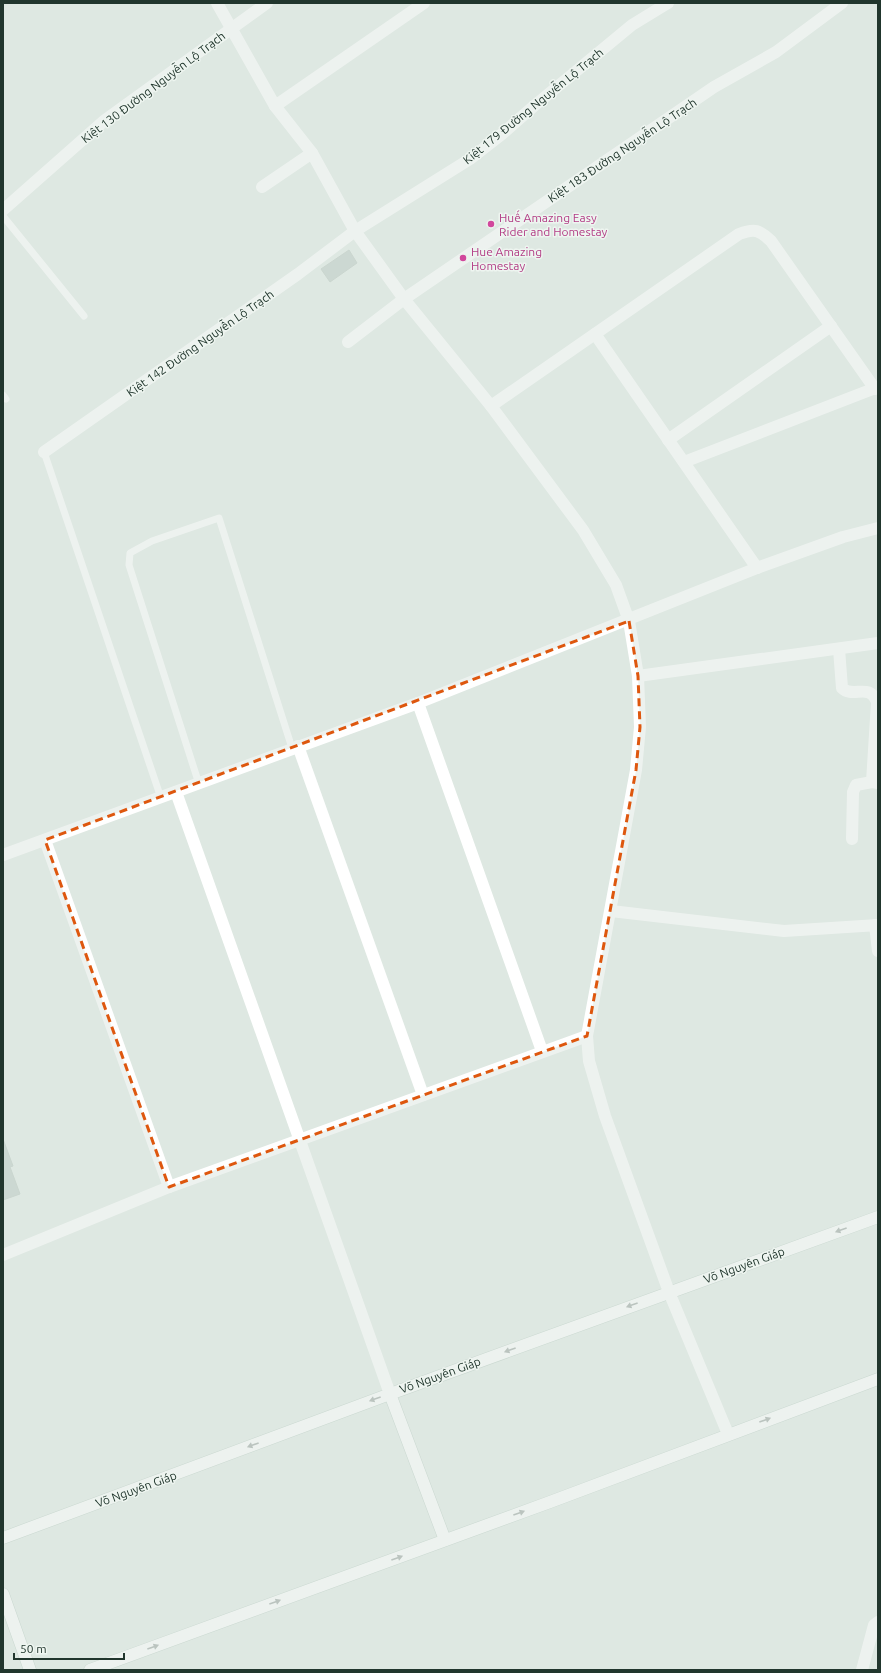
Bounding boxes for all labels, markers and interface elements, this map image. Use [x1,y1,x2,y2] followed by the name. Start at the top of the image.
[79,29,228,146] street label: Kiệt 130 Đường Nguyễn Lộ Trạch
[460,45,606,167] street label: Kiệt 179 Đường Nguyễn Lộ Trạch
[545,95,699,206] street label: Kiệt 183 Đường Nguyễn Lộ Trạch
[499,210,608,238] place label: Huế Amazing Easy Rider and Homestay
[486,219,496,229] marker: Huế Amazing Easy Rider and Homestay
[471,245,542,272] place label: Hue Amazing Homestay
[458,253,468,263] marker: Hue Amazing Homestay
[124,287,277,400] street label: Kiệt 142 Đường Nguyễn Lộ Trạch
[835,1227,847,1233] one-way arrow
[702,1244,786,1286] street label: Võ Nguyên Giáp
[626,1303,638,1309] one-way arrow
[503,1347,515,1353] one-way arrow
[398,1354,482,1396] street label: Võ Nguyên Giáp
[368,1397,380,1403] one-way arrow
[759,1417,771,1423] one-way arrow
[246,1442,258,1448] one-way arrow
[94,1468,178,1510] street label: Võ Nguyên Giáp
[514,1510,526,1516] one-way arrow
[392,1554,404,1560] one-way arrow
[270,1599,282,1605] one-way arrow
[14,1635,124,1661] scale bar
[20,1642,47,1655] text: 50 m
[147,1644,159,1650] one-way arrow

